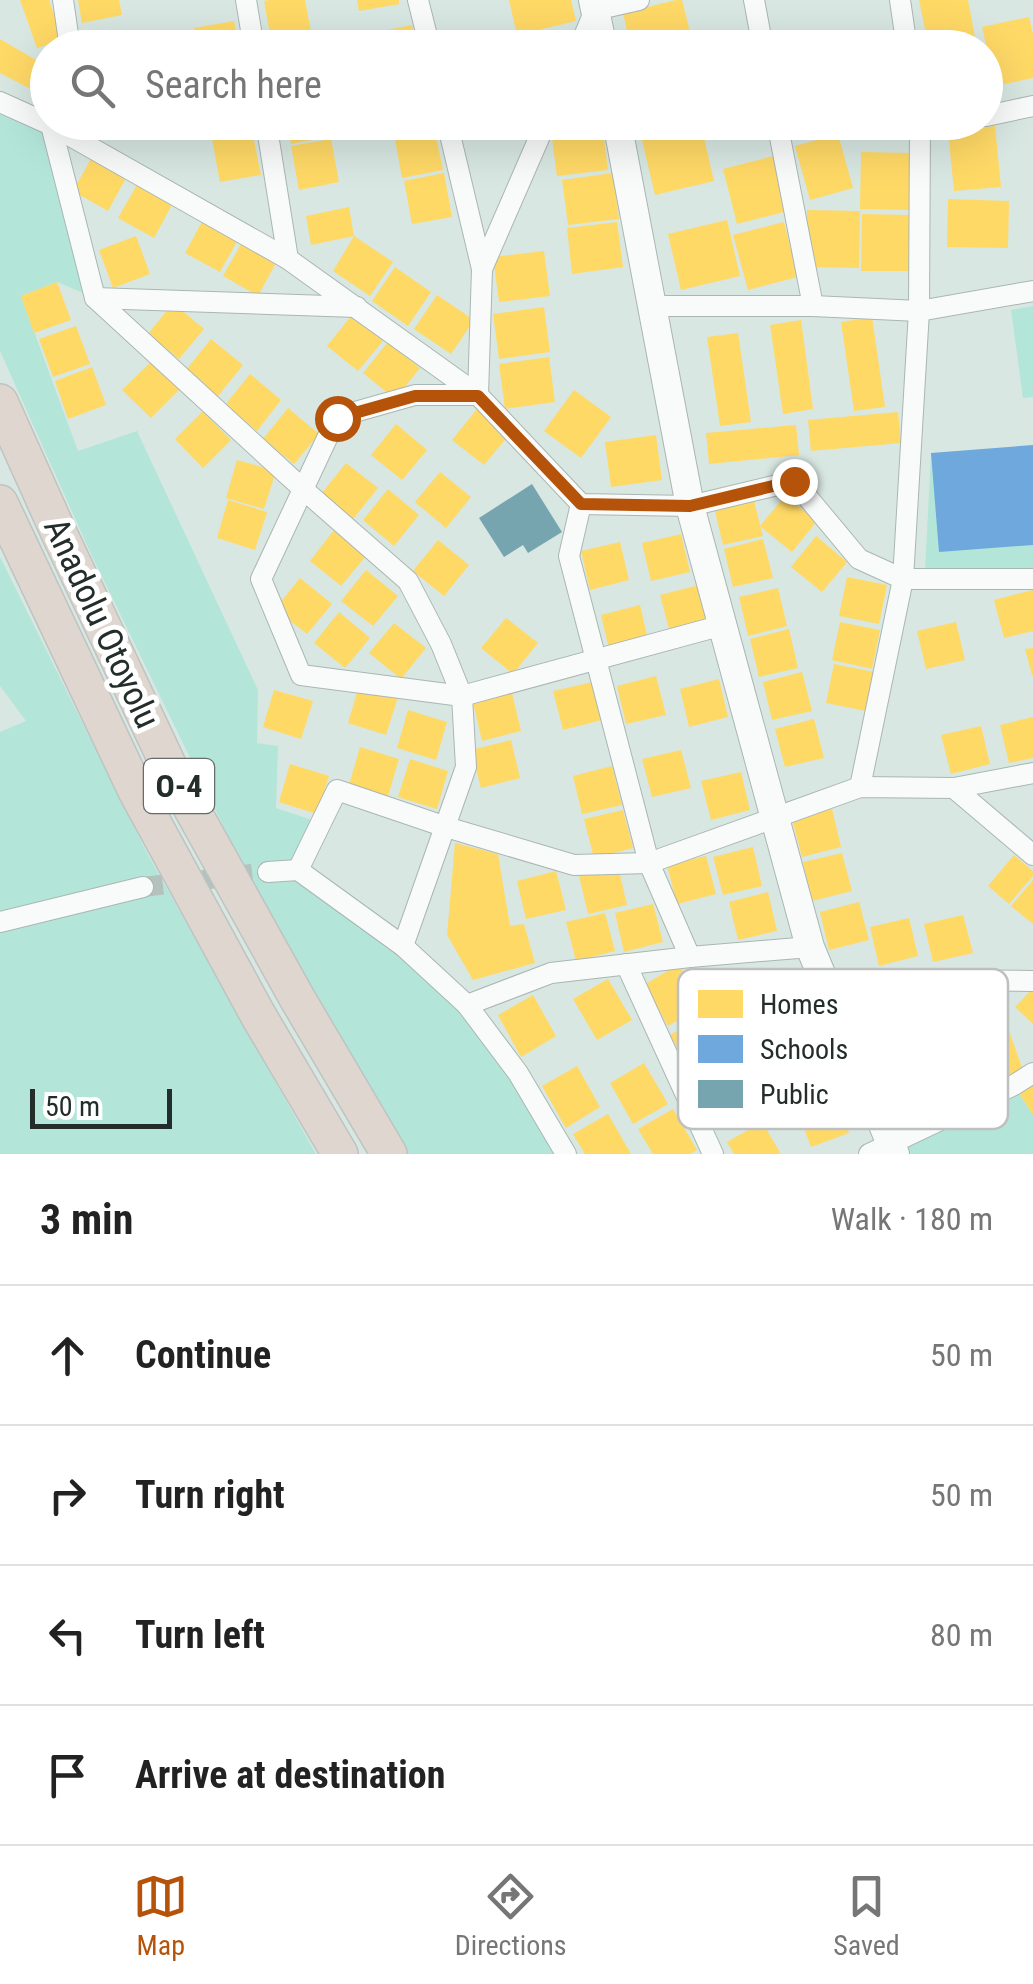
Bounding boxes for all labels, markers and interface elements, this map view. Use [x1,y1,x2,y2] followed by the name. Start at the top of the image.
[30,30,1003,140] search box
[65,58,120,113] icon: search
[145,63,322,107] text: Search here
[315,396,361,442] route start
[772,459,818,505] route end
[35,512,168,735] street label: Anadolu Otoyolu
[144,759,214,813] road number: O-4
[678,969,1008,1129] legend
[760,988,838,1021] text: Homes
[760,1033,848,1066] text: Schools
[760,1078,829,1111] text: Public
[30,1084,172,1128] scale bar
[45,1090,100,1123] text: 50 m
[40,1195,133,1244] text: 3 min
[831,1200,993,1238] text: Walk · 180 m
[40,1328,95,1383] icon: ahead
[135,1333,271,1377] text: Continue
[930,1336,993,1374] text: 50 m
[40,1468,95,1523] icon: right
[135,1473,285,1517] text: Turn right
[930,1476,993,1514] text: 50 m
[40,1608,95,1663] icon: left
[135,1613,265,1657] text: Turn left
[930,1616,993,1654] text: 80 m
[40,1748,95,1803] icon: arrive
[135,1753,445,1797] text: Arrive at destination
[133,1869,188,1962] tab: Map
[455,1869,567,1962] tab: Directions
[833,1869,900,1962] tab: Saved

